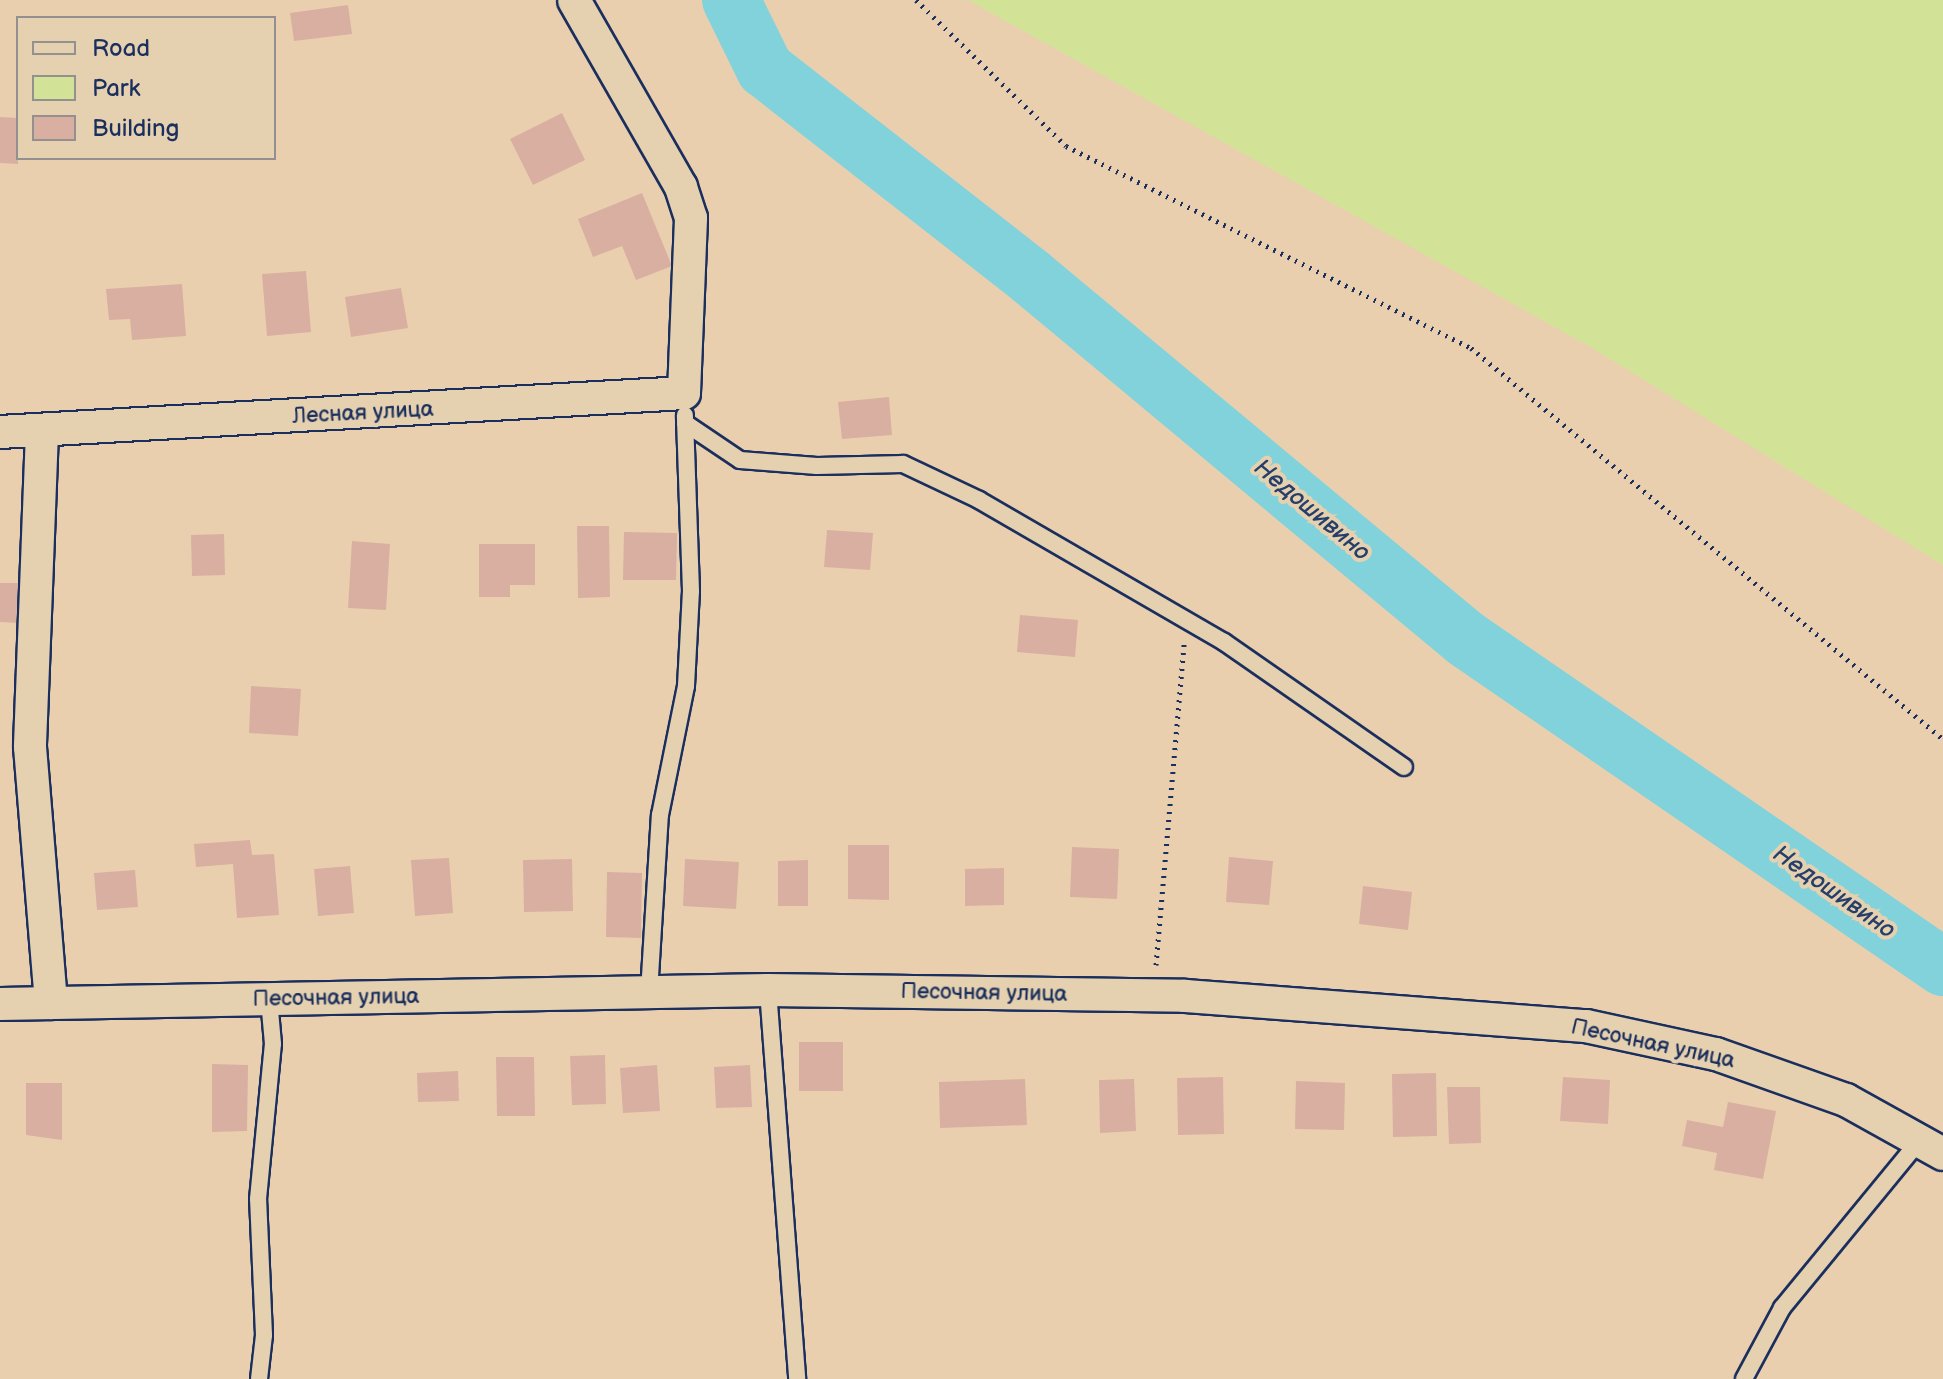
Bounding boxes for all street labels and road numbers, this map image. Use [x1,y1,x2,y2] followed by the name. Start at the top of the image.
[292,396,434,430] street label: Лесная улица
[900,978,1068,1008] street label: Песочная улица
[252,983,420,1013] street label: Песочная улица
[1569,1014,1737,1074] street label: Песочная улица

